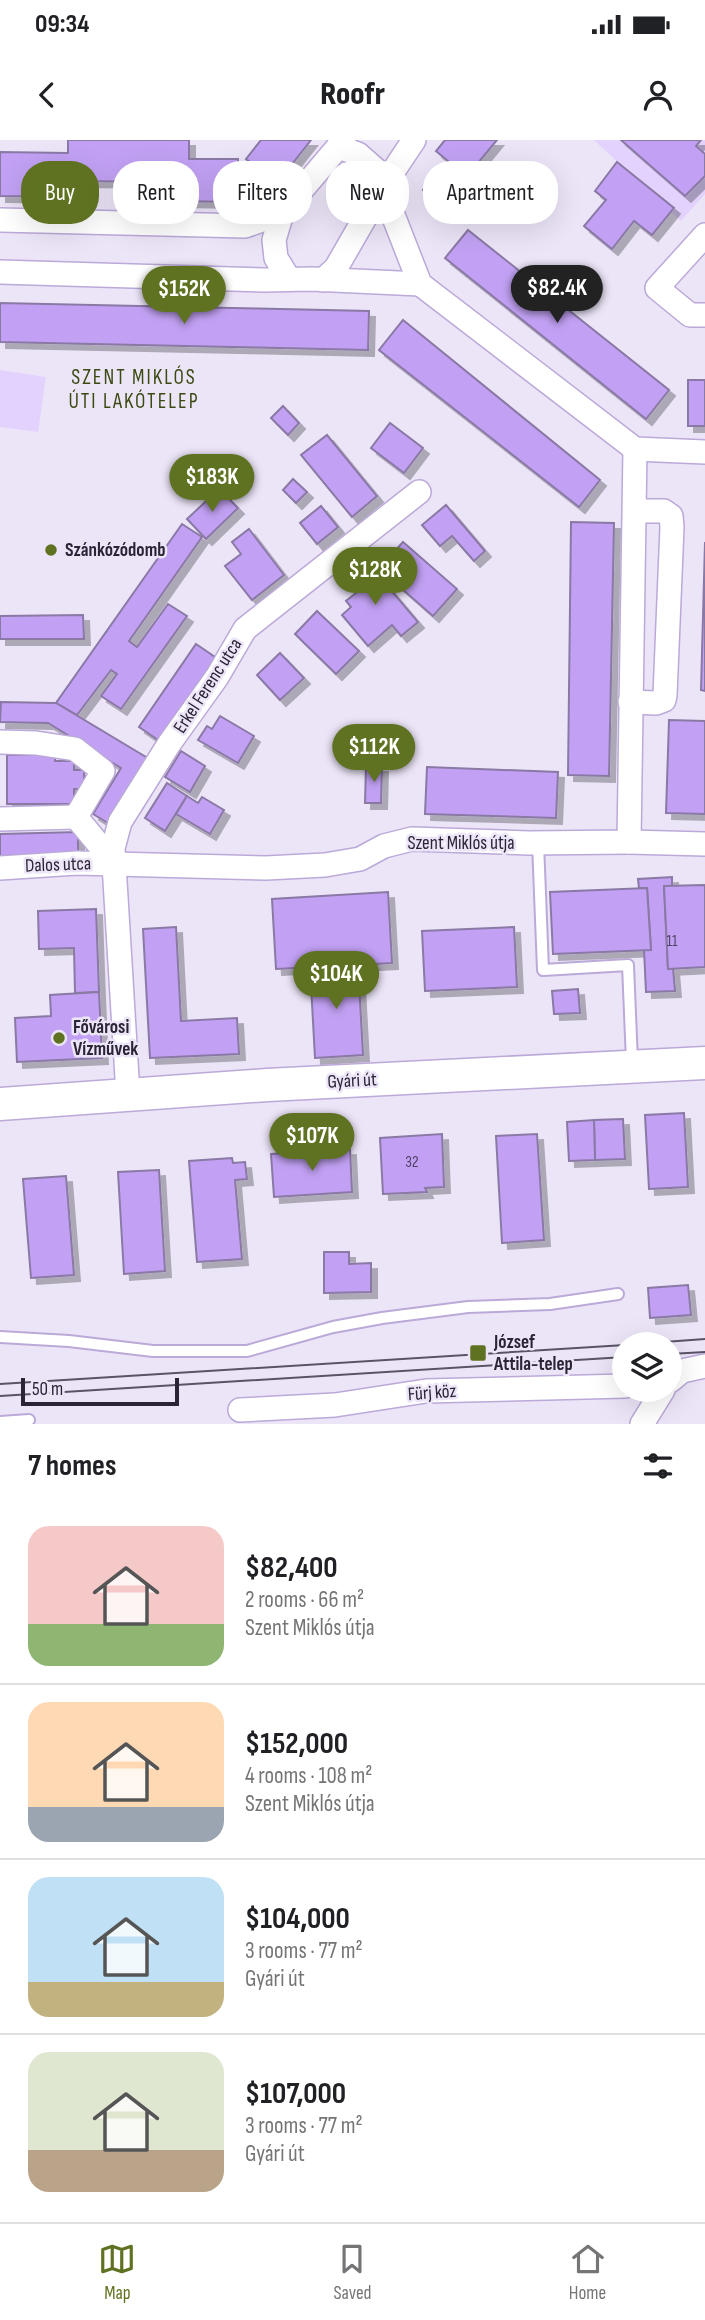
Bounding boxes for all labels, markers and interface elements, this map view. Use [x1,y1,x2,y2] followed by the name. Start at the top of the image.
[35,9,89,40] text: 09:34
[320,75,385,114] text: Roofr
[28,76,66,114] icon: back
[639,76,677,114] icon: person
[21,161,99,224] chip: Buy
[113,161,199,224] chip: Rent
[213,161,312,224] chip: Filters
[326,161,409,224] chip: New
[423,161,558,224] chip: Apartment
[500,265,614,325] pin: $82.4K
[135,267,233,326] pin: $152K
[527,274,587,302] text: $82.4K
[158,275,210,303] text: $152K
[68,365,200,414] district label: SZENT MIKLÓS ÚTI LAKÓTELEP
[163,454,261,514] pin: $183K
[185,463,239,491] text: $183K
[65,539,165,562] place label: Szánkózódomb
[43,542,59,558] marker: Szánkózódomb
[326,547,424,607] pin: $128K
[348,556,402,584] text: $128K
[169,634,247,738] street label: Erkel Ferenc utca
[325,724,423,784] pin: $112K
[348,733,400,761] text: $112K
[407,832,515,855] street label: Szent Miklós útja
[25,852,91,878] street label: Dalos utca
[666,932,678,951] house number: 11
[287,952,385,1011] pin: $104K
[309,960,363,988] text: $104K
[73,1016,138,1061] place label: Fővárosi Vízművek
[51,1030,67,1046] marker: Fővárosi Vízművek
[327,1068,377,1094] street label: Gyári út
[263,1114,361,1173] pin: $107K
[285,1122,339,1150] text: $107K
[405,1153,419,1172] house number: 32
[493,1331,573,1376] place label: József Attila-telep
[612,1332,682,1402] map controls
[612,1332,682,1402] button: layers
[468,1343,488,1363] marker: József Attila-telep
[21,1375,178,1407] scale bar
[32,1378,63,1401] text: 50 m
[407,1380,457,1406] street label: Fürj köz
[639,1447,677,1485] icon: filters
[28,1448,116,1484] text: 7 homes
[245,1550,338,1586] text: $82,400
[84,1554,168,1638] icon: home
[245,1586,364,1614] text: 2 rooms · 66 m²
[245,1614,375,1642] text: Szent Miklós útja
[245,1726,348,1762] text: $152,000
[84,1730,168,1814] icon: home
[245,1762,372,1790] text: 4 rooms · 108 m²
[245,1790,375,1818] text: Szent Miklós útja
[245,1901,350,1937] text: $104,000
[84,1905,168,1989] icon: home
[245,1937,363,1965] text: 3 rooms · 77 m²
[245,1965,305,1993] text: Gyári út
[245,2076,346,2112] text: $107,000
[84,2080,168,2164] icon: home
[245,2112,363,2140] text: 3 rooms · 77 m²
[245,2140,305,2168] text: Gyári út
[98,2240,136,2305] tab: Map
[333,2240,372,2305] tab: Saved
[569,2240,607,2305] tab: Home

